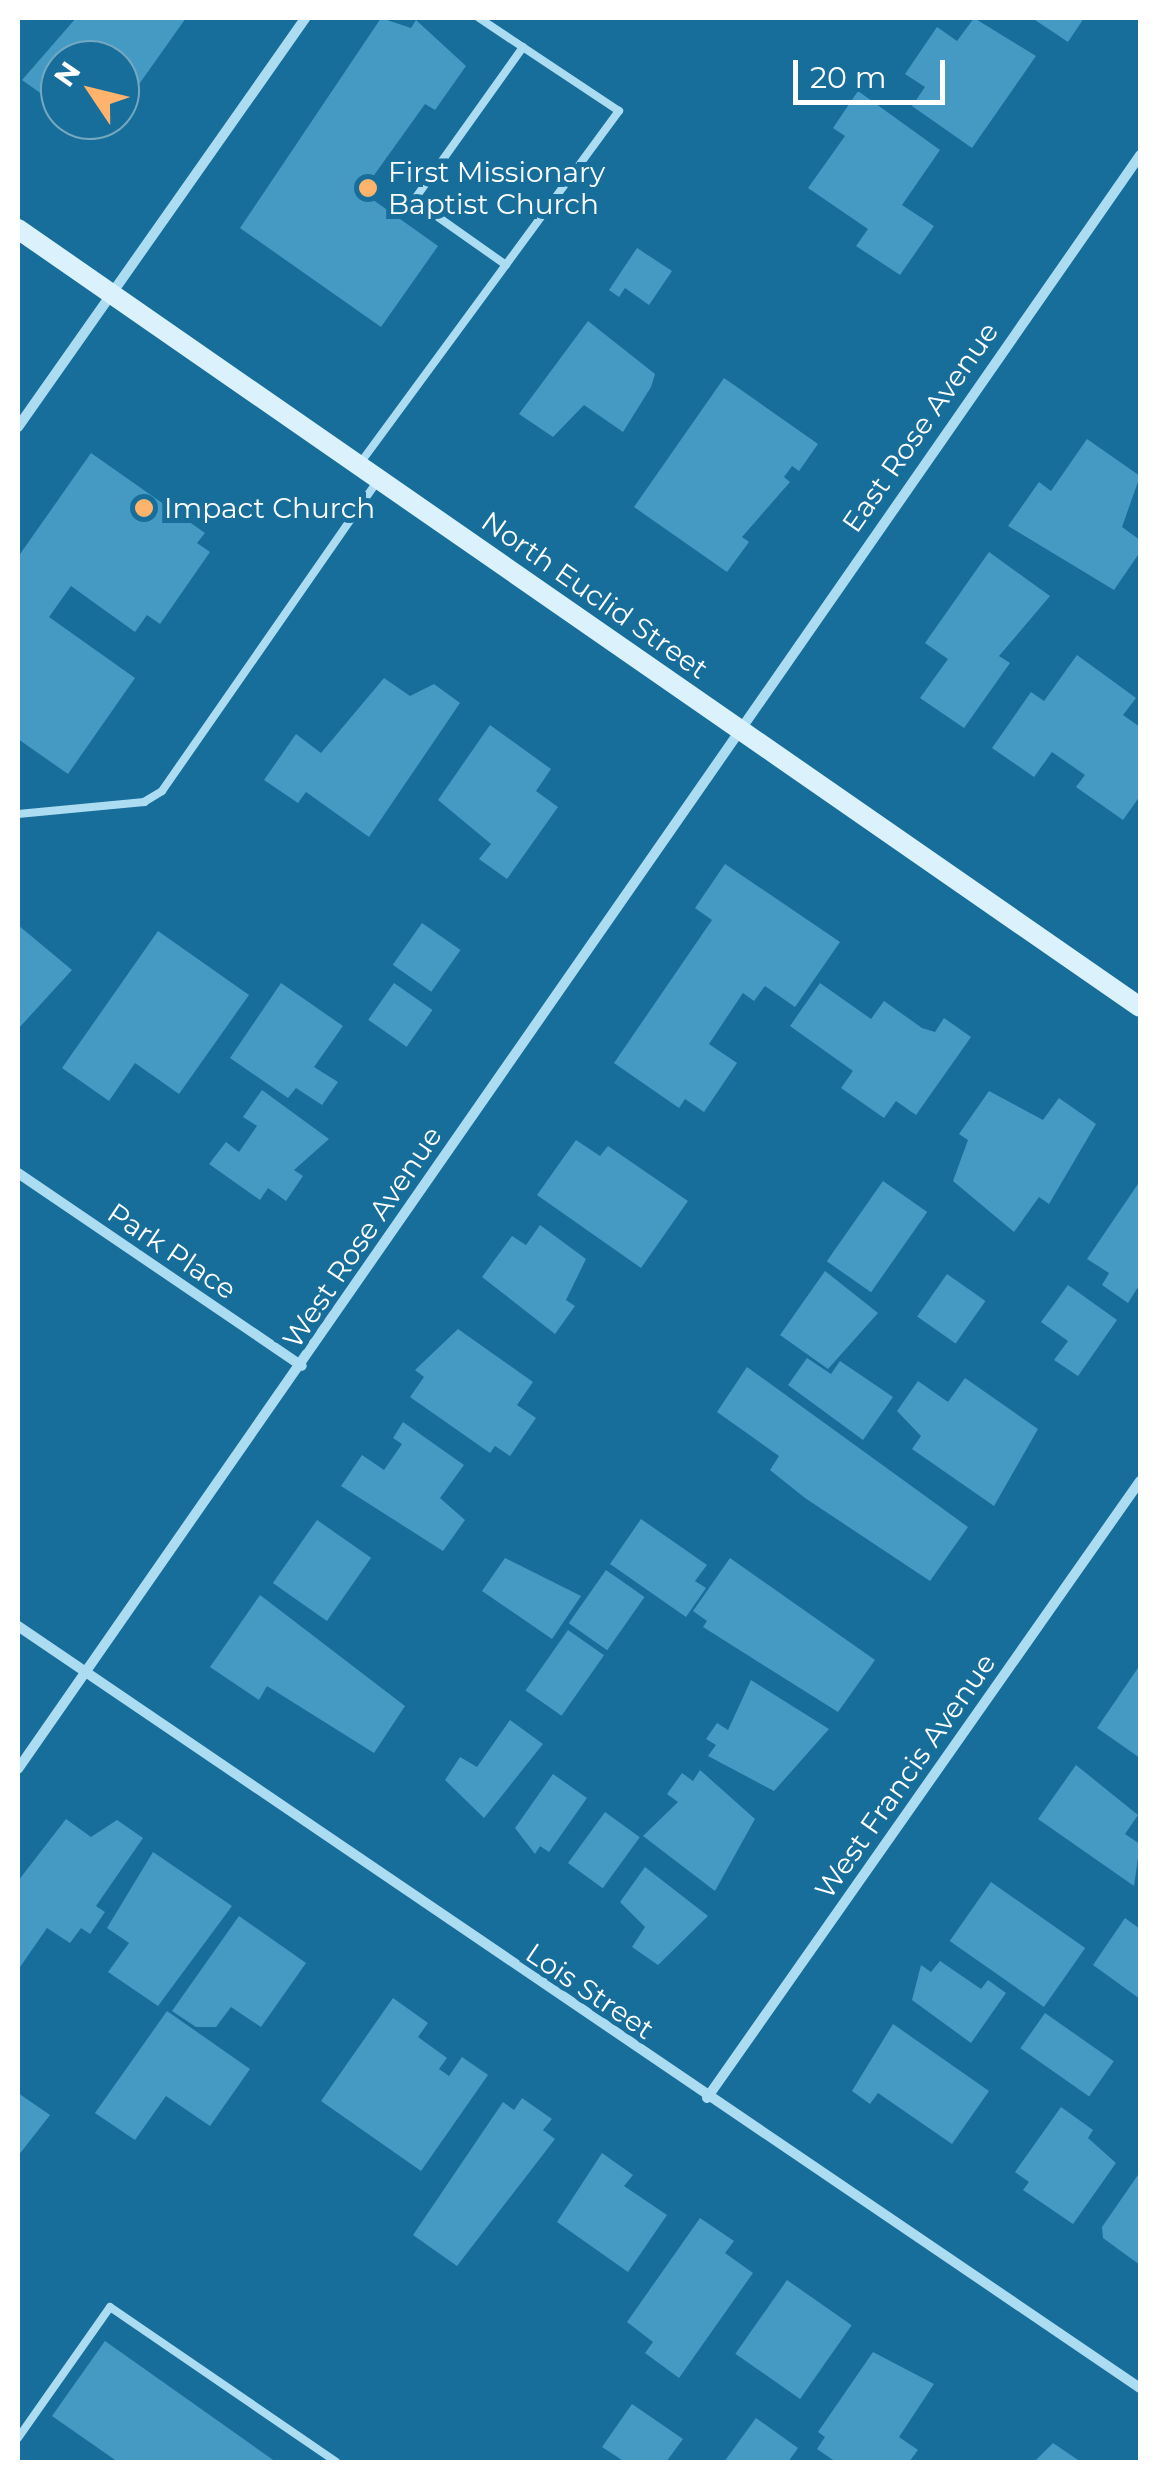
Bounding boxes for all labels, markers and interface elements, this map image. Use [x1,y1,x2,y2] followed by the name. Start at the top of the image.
[40,40,140,140] north arrow
[798,40,950,102] scale bar
[47,55,87,93] text: N
[810,59,887,96] text: 20 m
[388,155,605,221] place label: First Missionary Baptist Church
[357,177,379,199] marker: First Missionary Baptist Church
[835,315,1005,539] street label: East Rose Avenue
[164,491,375,525] place label: Impact Church
[133,497,155,519] marker: Impact Church
[475,504,715,686] street label: North Euclid Street
[275,1120,449,1354] street label: West Rose Avenue
[101,1196,243,1306] street label: Park Place
[808,1647,1002,1905] street label: West Francis Avenue
[520,1936,660,2046] street label: Lois Street

